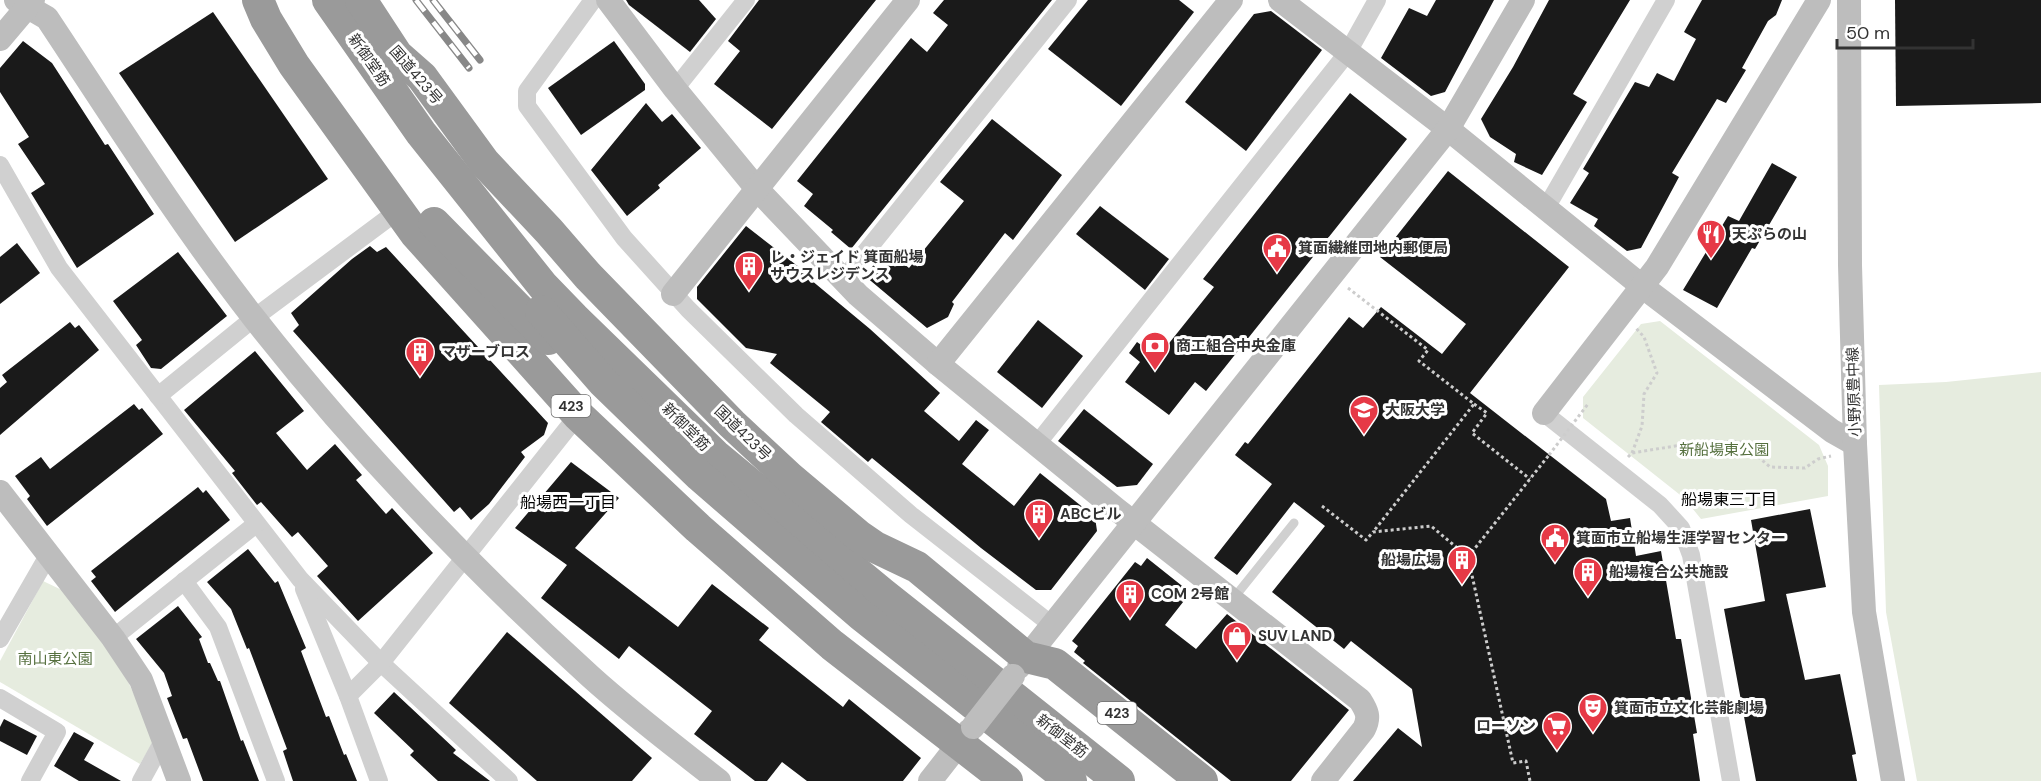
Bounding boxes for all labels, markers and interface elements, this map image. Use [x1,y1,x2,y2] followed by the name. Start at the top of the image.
[1837,12,1974,50] scale bar
[1846,21,1890,45] text: 50 m
[344,30,394,90] street label: 新御堂筋
[385,41,447,109] street label: 国道423号
[1695,218,1727,260] restaurant icon: 天ぷらの山
[1732,224,1807,244] place label: 天ぷらの山
[1261,232,1293,274] public building icon: 箕面繊維団地内郵便局
[1298,238,1448,258] place label: 箕面繊維団地内郵便局
[770,247,924,284] place label: レ・ジェイド 箕面船場 サウスレジデンス
[733,250,765,292] building icon: レ・ジェイド 箕面船場 サウスレジデンス
[1139,330,1171,372] bank icon: 商工組合中央金庫
[404,336,436,378] building icon: マザーブロス
[1176,336,1296,356] place label: 商工組合中央金庫
[441,342,530,362] place label: マザーブロス
[1842,347,1866,437] street label: 小野原豊中線
[1348,394,1380,436] school or university icon: 大阪大学
[552,395,590,417] road number: 423
[658,399,714,455] street label: 新御堂筋
[1385,400,1445,420] place label: 大阪大学
[710,401,776,465] street label: 国道423号
[1679,440,1769,460] park label: 新船場東公園
[1681,489,1777,510] district label: 船場東三丁目
[520,492,616,513] district label: 船場西一丁目
[1023,498,1055,540] building icon: ABCビル
[1060,504,1121,524] place label: ABCビル
[1539,522,1571,564] public building icon: 箕面市立船場生涯学習センター
[1576,528,1786,548] place label: 箕面市立船場生涯学習センター
[1446,544,1478,586] building icon: 船場広場
[1381,550,1441,570] place label: 船場広場
[1572,556,1604,598] building icon: 船場複合公共施設
[1609,562,1729,582] place label: 船場複合公共施設
[1114,578,1146,620] building icon: COM 2号館
[1151,584,1229,604] place label: COM 2号館
[1221,620,1253,662] shop icon: SUV LAND
[1258,626,1332,646] place label: SUV LAND
[17,649,93,669] park label: 南山東公園
[1577,692,1609,734] theatre icon: 箕面市立文化芸能劇場
[1614,698,1764,718] place label: 箕面市立文化芸能劇場
[1098,702,1136,724] road number: 423
[1032,710,1092,762] street label: 新御堂筋
[1541,710,1573,752] supermarket icon: ローソン
[1476,716,1536,736] place label: ローソン

